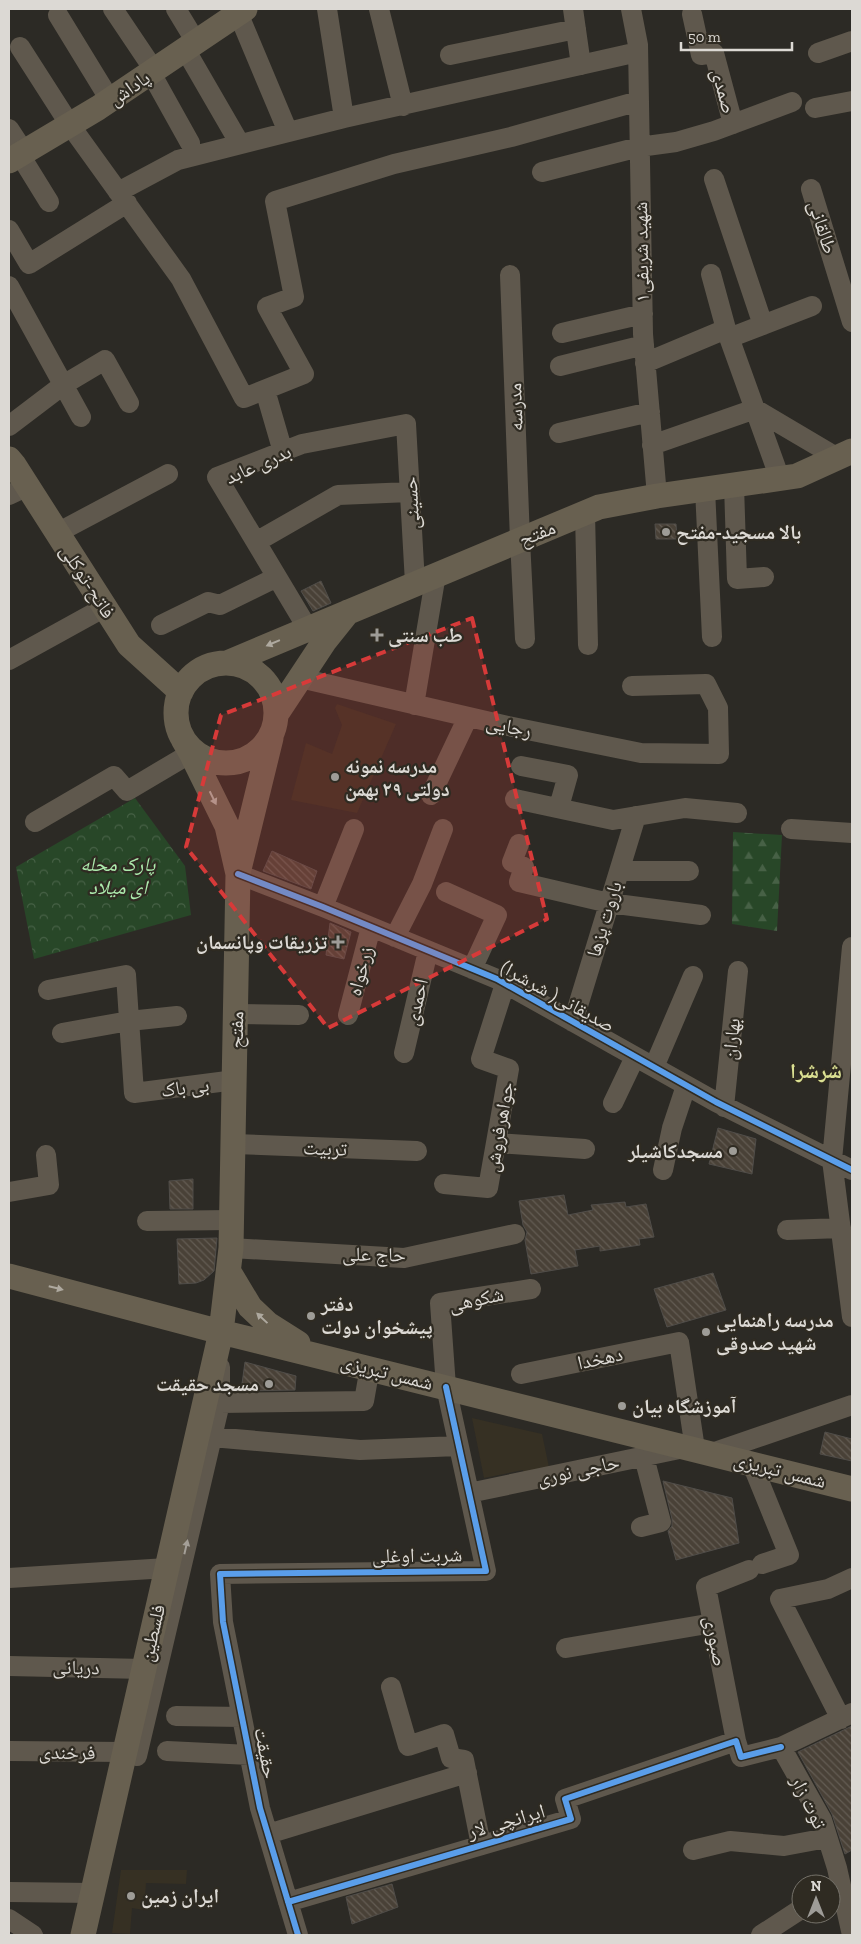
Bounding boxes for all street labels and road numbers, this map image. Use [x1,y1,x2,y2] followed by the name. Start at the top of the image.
[104,65,155,111] street label: پاداش
[706,66,742,116] street label: صمدی
[804,197,842,257] street label: طالقانی
[628,202,654,302] street label: شهید شریفی۱
[502,382,528,432] street label: مدرسه
[221,439,295,489] street label: بدری عابد
[398,476,424,530] street label: حسینی
[515,515,559,552] street label: مفتح
[54,539,121,623] street label: فاتح-توکلی
[484,709,534,743] street label: رجایی
[581,878,627,960] street label: باروت پزها
[342,944,378,998] street label: زرخواه
[497,955,619,1037] street label: (شرشرا )صدیقانی
[399,976,433,1028] street label: احمدی
[224,1011,249,1049] street label: مفتح
[717,1017,745,1061] street label: بهاران
[159,1072,211,1102] street label: بی باک
[479,1080,519,1174] street label: جواهرفروش
[303,1135,348,1161] street label: تربیت
[342,1241,406,1268] street label: حاج علی
[446,1281,506,1317] street label: شکوهی
[575,1341,625,1375] street label: دهخدا
[338,1349,436,1395] street label: شمس تبریزی
[731,1447,829,1493] street label: شمس تبریزی
[535,1450,622,1490] street label: حاجی نوری
[372,1542,462,1568] street label: شربت اوغلی
[134,1602,170,1664] street label: فلسطین
[699,1614,733,1668] street label: صبوری
[52,1655,100,1679] street label: دریانی
[249,1725,283,1781] street label: حقیقت
[38,1740,96,1764] street label: فرخندی
[785,1770,832,1833] street label: توت زار
[463,1798,548,1844] street label: ایرانچی لار

